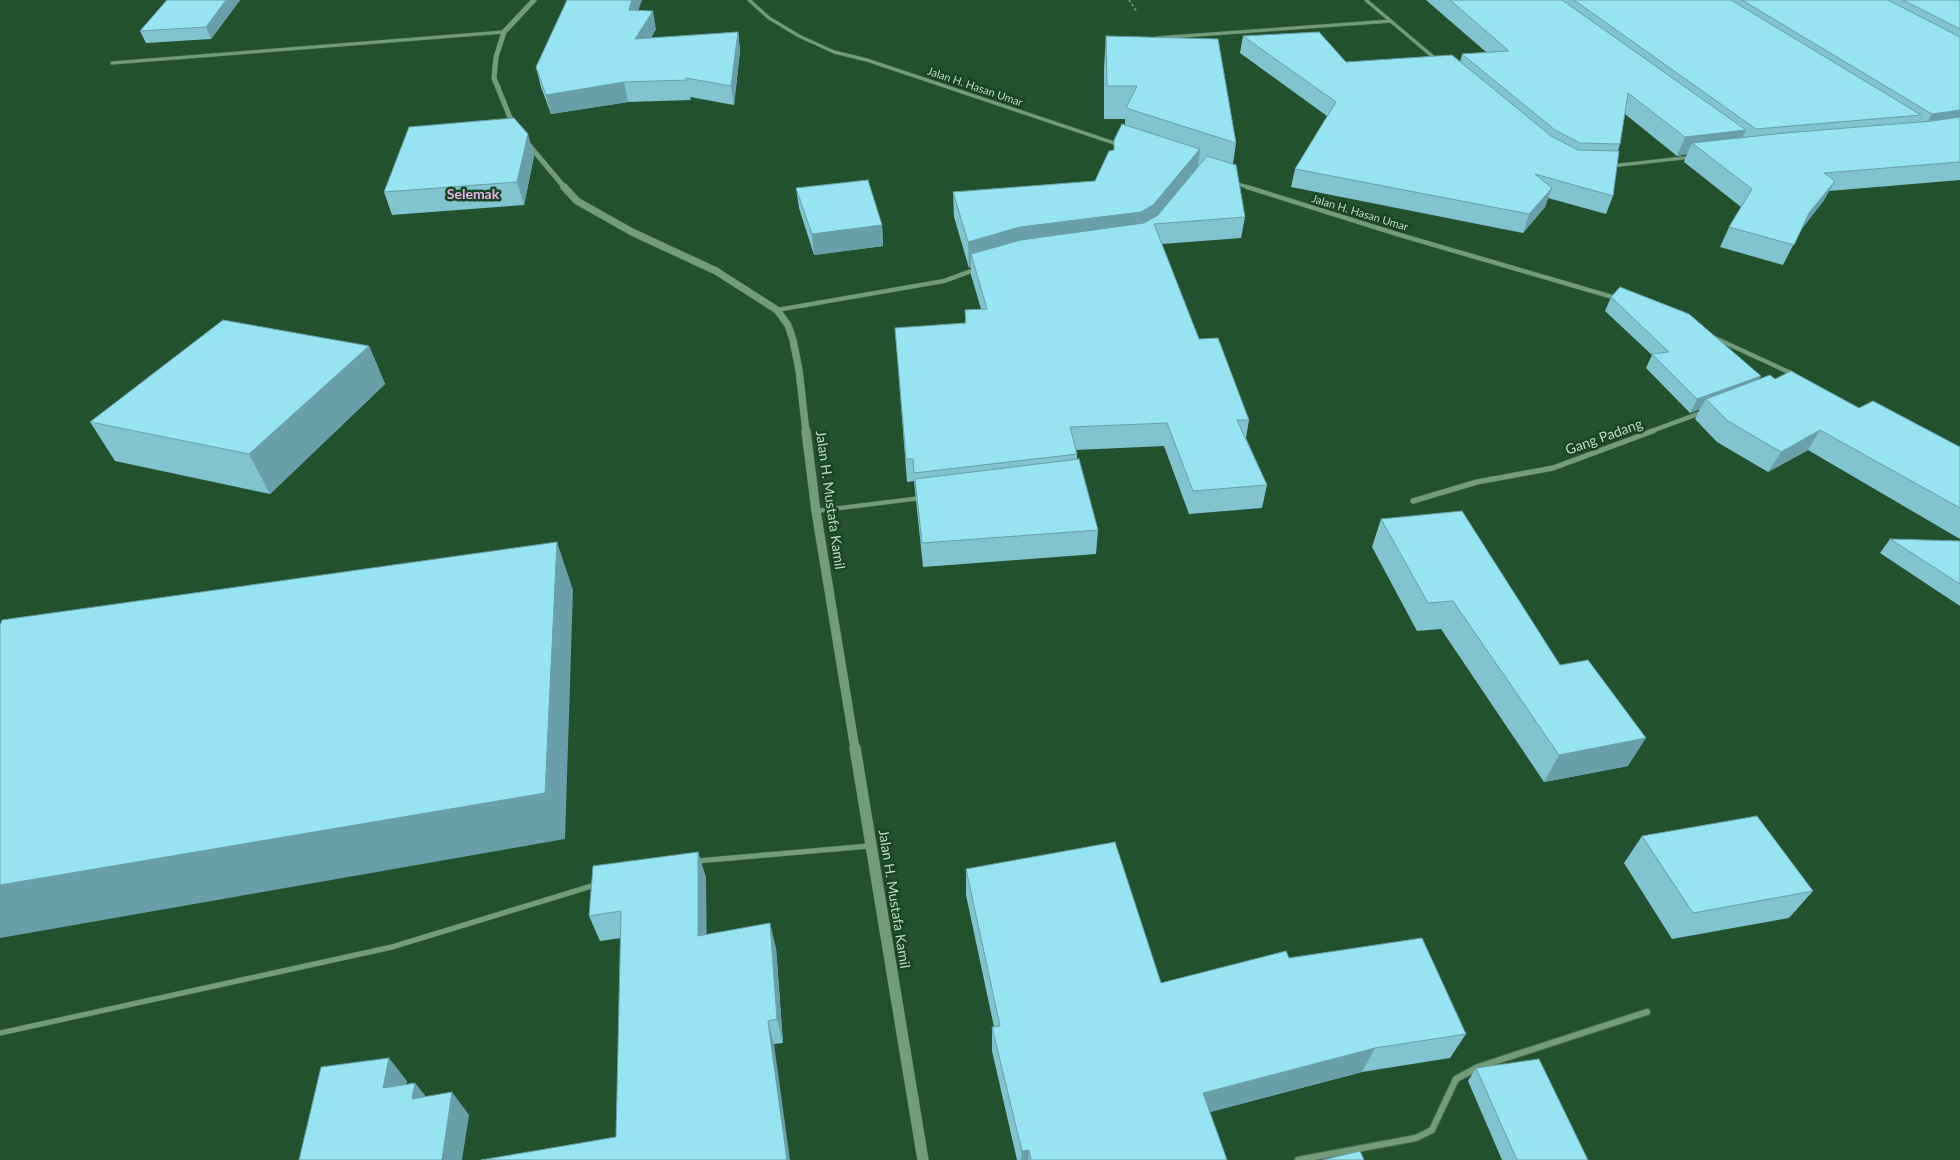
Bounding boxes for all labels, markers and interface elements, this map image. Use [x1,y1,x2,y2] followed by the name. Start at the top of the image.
[926,64,1024,110] street label: Jalan H. Hasan Umar
[447,186,499,202] district label: Selemak
[1310,192,1410,234] street label: Jalan H. Hasan Umar
[1563,415,1645,459] street label: Gang Padang
[812,429,848,571] street label: Jalan H. Mustafa Kamil
[875,828,913,970] street label: Jalan H. Mustafa Kamil

